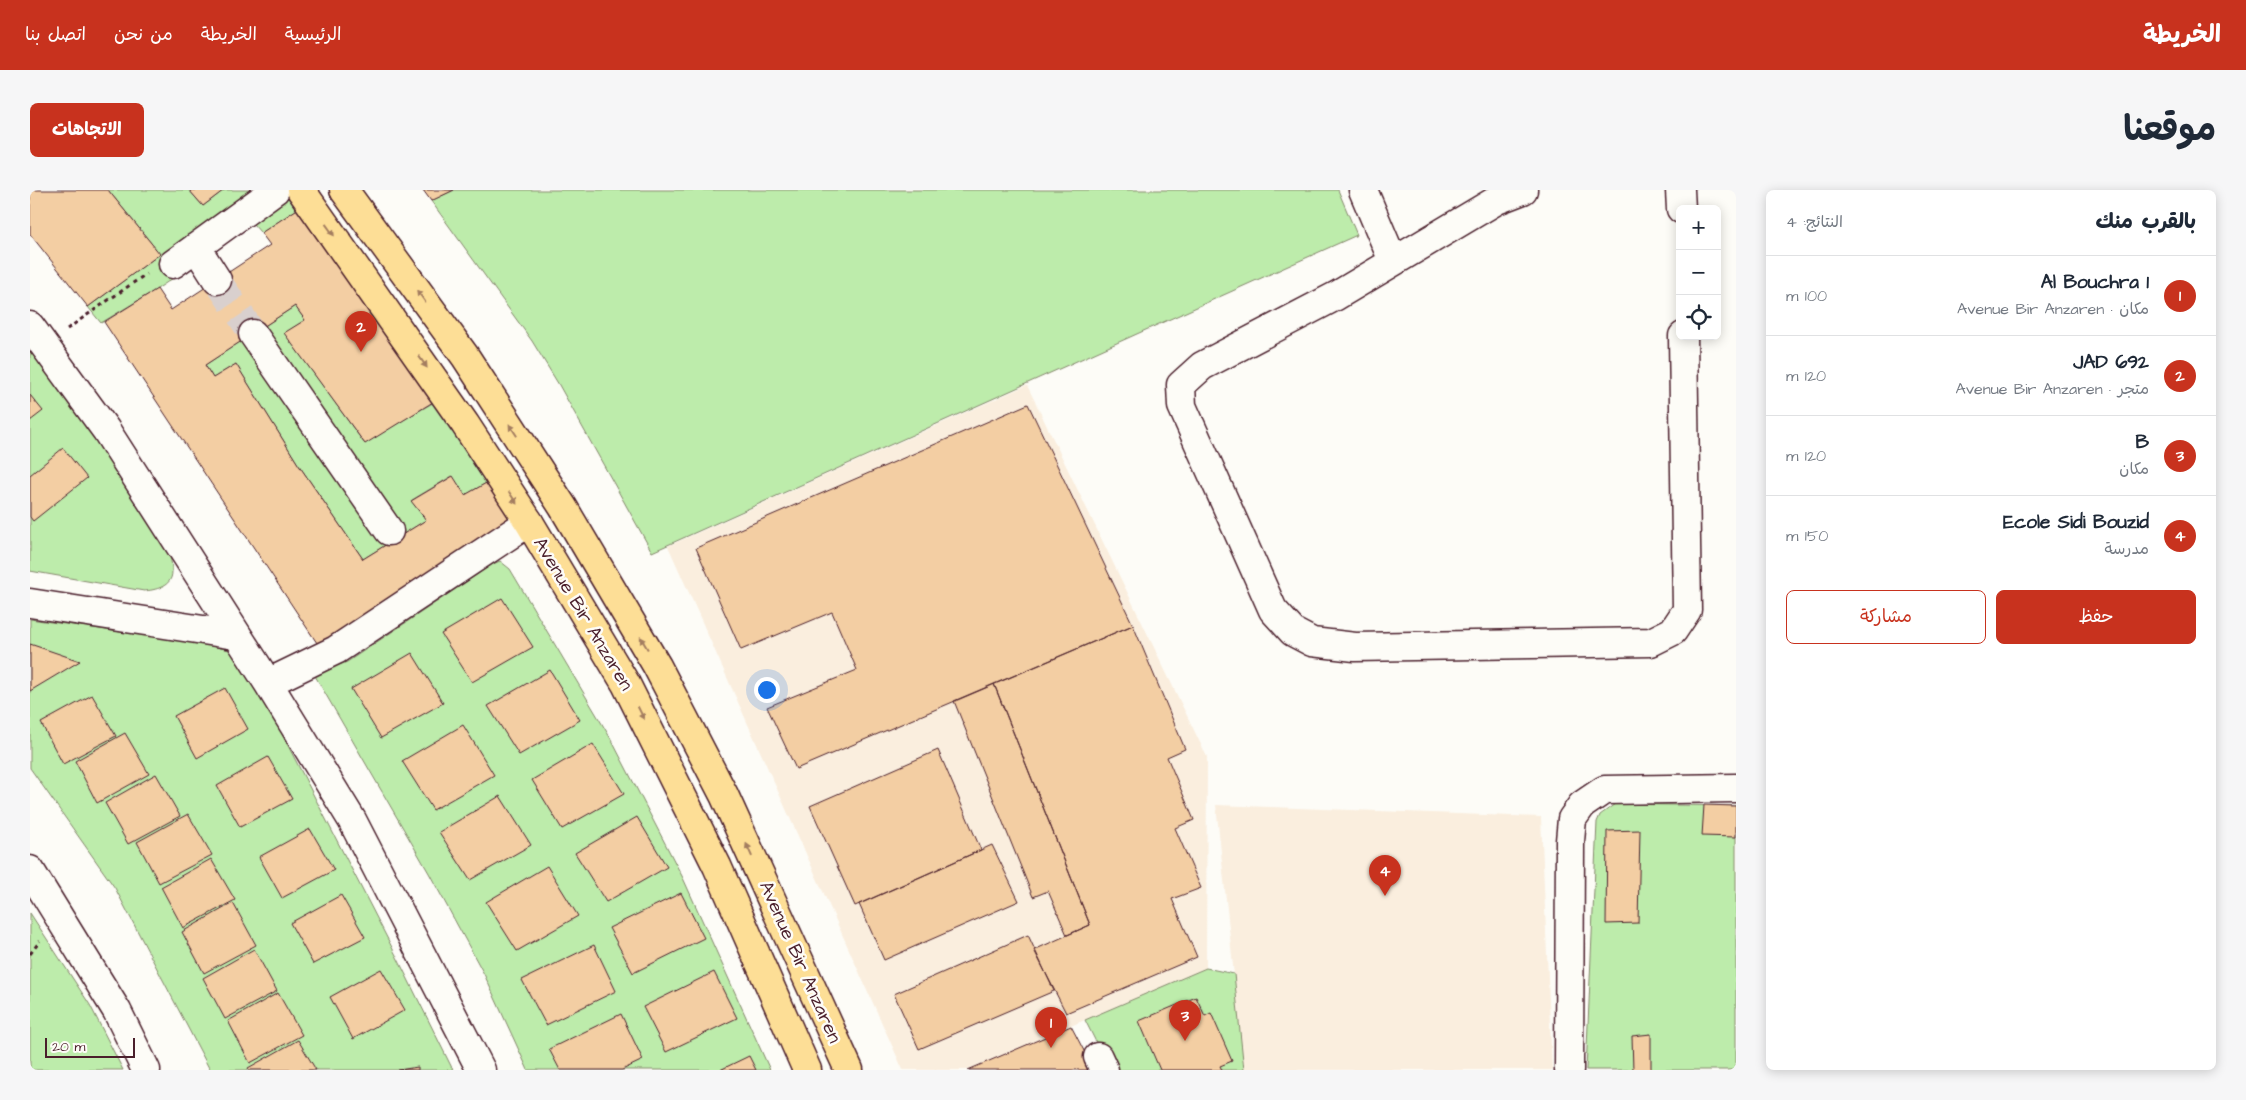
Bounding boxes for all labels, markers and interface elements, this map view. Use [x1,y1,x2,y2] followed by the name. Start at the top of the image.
[2143,18,2221,52] text: الخريطة
[25,22,86,47] text: اتصل بنا
[114,22,173,47] text: من نحن
[201,22,257,47] text: الخريطة
[285,22,341,47] text: الرئيسية
[30,103,144,157] button: الاتجاهات
[2123,105,2216,154] text: موقعنا
[1676,205,1721,340] map controls
[1676,205,1721,250] button: +
[2095,207,2196,236] text: بالقرب منك
[1786,211,1843,233] text: النتائج: 4
[325,223,335,237] one-way arrow
[1676,250,1721,295] button: −
[2041,269,2149,296] text: Al Bouchra 1
[1786,285,1827,307] text: 100 m
[2179,285,2181,307] text: 1
[416,289,426,303] one-way arrow
[1676,295,1721,340] button: locate
[1957,298,2149,320] text: مكان · Avenue Bir Anzaren
[345,311,377,352] pin: 2
[2073,349,2149,376] text: JAD 692
[418,356,428,369] one-way arrow
[1786,365,1826,387] text: 120 m
[2175,365,2185,387] text: 2
[1955,378,2149,400] text: متجر · Avenue Bir Anzaren
[508,424,518,437] one-way arrow
[2135,429,2149,456] text: B
[1786,445,1826,467] text: 120 m
[2176,445,2184,467] text: 3
[2119,458,2149,480] text: مكان
[508,491,518,505] one-way arrow
[2003,509,2149,536] text: Ecole Sidi Bouzid
[1786,525,1828,547] text: 150 m
[2175,525,2185,547] text: 4
[526,532,640,696] street label: Avenue Bir Anzaren
[2104,538,2149,560] text: مدرسة
[1786,590,1986,644] button: مشاركة
[1996,590,2196,644] button: حفظ
[639,637,648,650] one-way arrow
[754,677,780,703] your location
[637,706,645,720] one-way arrow
[745,843,753,857] one-way arrow
[1369,855,1401,896] pin: 4
[752,877,848,1047] street label: Avenue Bir Anzaren
[1169,1000,1201,1041] pin: 3
[1035,1007,1067,1048] pin: 1
[45,1035,135,1058] scale bar
[52,1037,85,1057] text: 20 m

